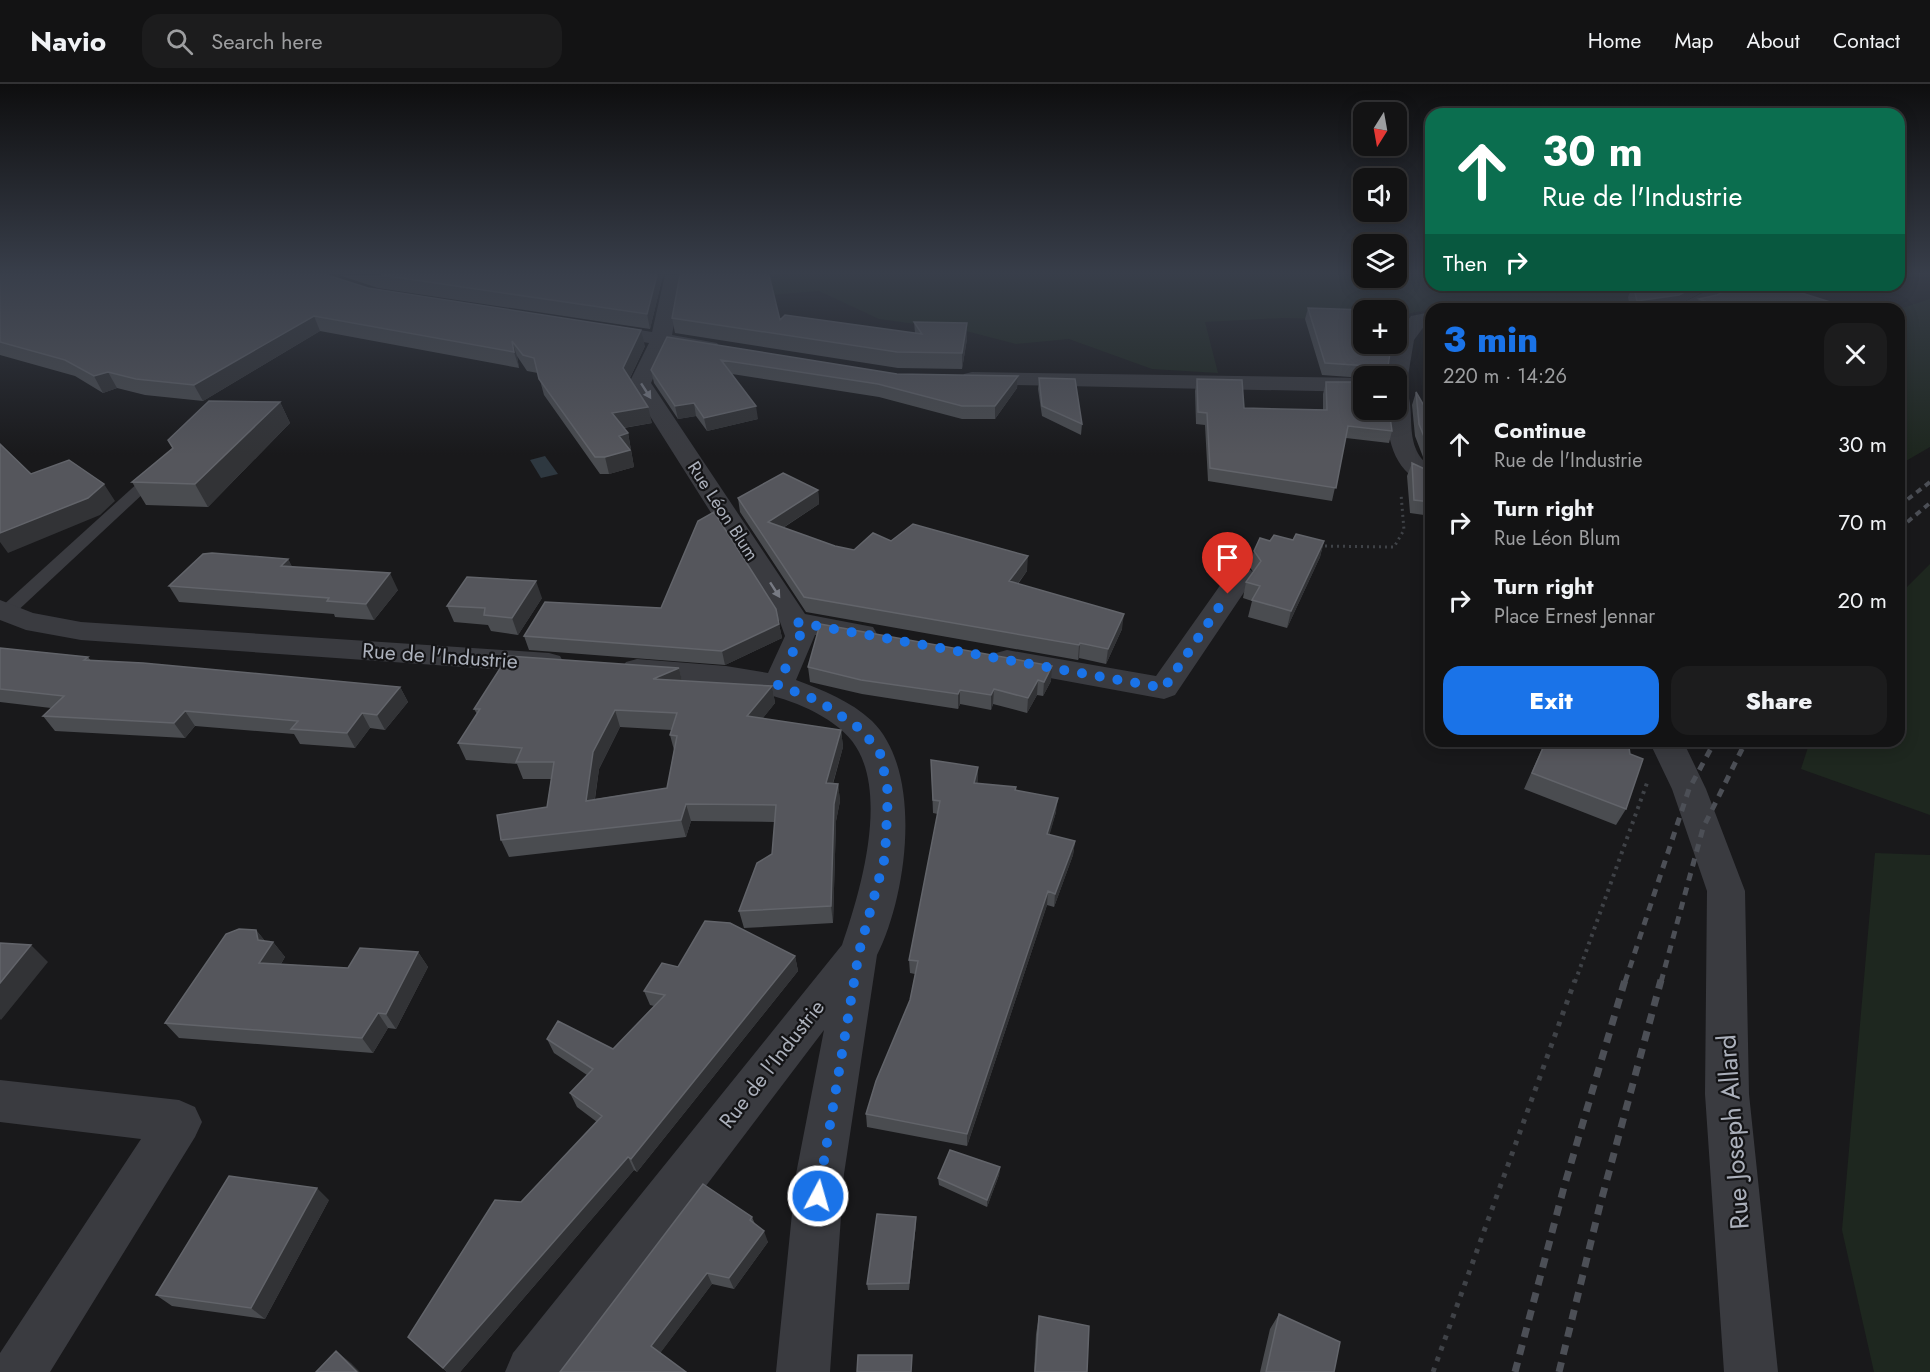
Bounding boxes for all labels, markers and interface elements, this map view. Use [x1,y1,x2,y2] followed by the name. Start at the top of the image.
[142,14,562,68] search box
[30,21,106,62] text: Navio
[163,25,196,58] icon: search
[211,25,322,57] text: Search here
[1588,26,1641,56] text: Home
[1674,26,1714,56] text: Map
[1747,26,1800,56] text: About
[1833,26,1900,56] text: Contact
[1353,102,1407,156] north arrow
[1353,102,1407,420] map controls
[1542,121,1643,182] text: 30 m
[1443,132,1521,210] icon: ahead
[1353,168,1407,222] button: sound
[1542,177,1743,216] text: Rue de l'Industrie
[1353,234,1407,288] button: layers
[1500,246,1533,279] icon: right
[1443,247,1488,279] text: Then
[1353,300,1407,354] button: +
[1443,313,1538,365] text: 3 min
[1824,323,1887,386] button: close
[1443,362,1567,391] text: 220 m · 14:26
[1353,366,1407,420] button: −
[641,383,652,400] one-way arrow
[1494,414,1586,446] text: Continue
[1443,428,1476,461] icon: ahead
[1838,428,1887,460] text: 30 m
[1494,446,1643,475] text: Rue de l'Industrie
[681,456,765,566] street label: Rue Léon Blum
[1494,492,1594,524] text: Turn right
[1443,506,1476,539] icon: right
[1838,506,1887,538] text: 70 m
[1494,524,1621,553] text: Rue Léon Blum
[1202,532,1253,594] pin
[1211,541,1244,574] icon: arrive
[1494,570,1594,602] text: Turn right
[769,582,781,598] one-way arrow
[1443,584,1476,617] icon: right
[1838,584,1887,616] text: 20 m
[1494,602,1655,631] text: Place Ernest Jennar
[361,636,519,676] street label: Rue de l'Industrie
[1443,666,1659,735] button: Exit
[1671,666,1887,735] button: Share
[712,993,832,1135] street label: Rue de l'Industrie
[1707,1033,1759,1231] street label: Rue Joseph Allard
[786,1164,850,1228] position arrow

